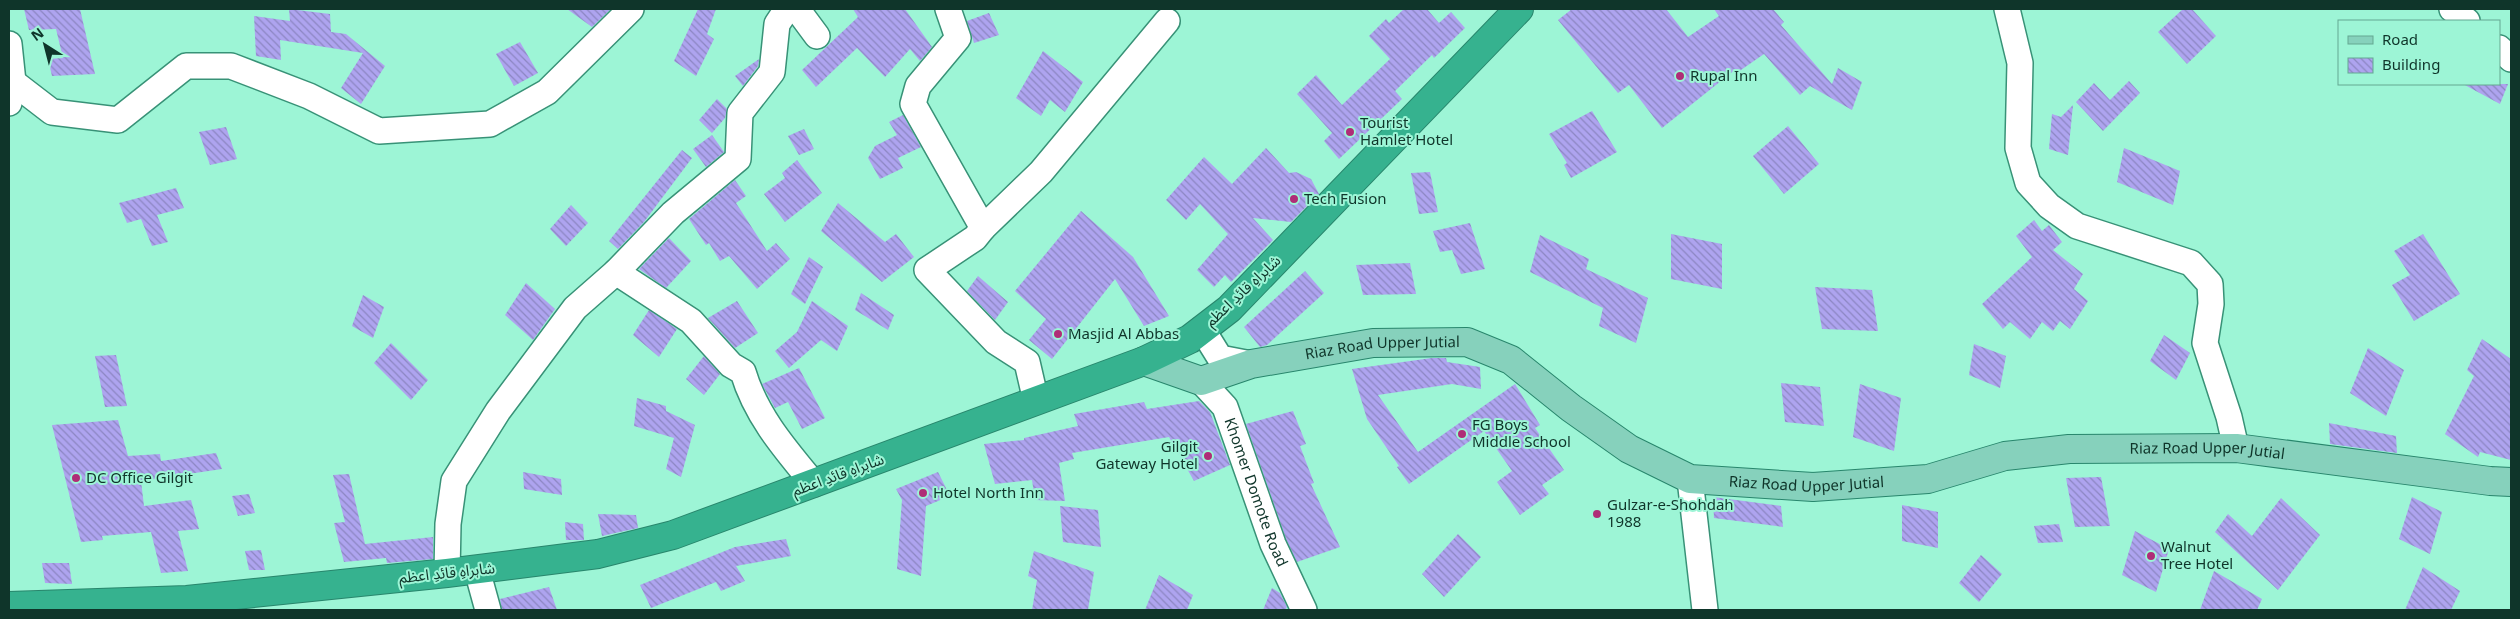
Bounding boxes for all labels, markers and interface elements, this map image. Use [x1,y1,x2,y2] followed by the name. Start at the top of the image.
[20,20,70,70] north arrow
[2338,20,2500,85] legend
[27,23,47,45] text: N
[2382,29,2418,49] text: Road
[2382,54,2440,74] text: Building
[1690,65,1758,85] place label: Rupal Inn
[1674,70,1686,82] marker: Rupal Inn
[1360,112,1453,149] place label: Tourist Hamlet Hotel
[1344,126,1356,138] marker: Tourist Hamlet Hotel
[1304,188,1387,208] place label: Tech Fusion
[1288,193,1300,205] marker: Tech Fusion
[1200,250,1286,332] street label: شاہراہِ قائدِ اعظم
[1068,323,1179,343] place label: Masjid Al Abbas
[1052,328,1064,340] marker: Masjid Al Abbas
[1303,331,1460,364] street label: Riaz Road Upper Jutial
[1472,414,1571,451] place label: FG Boys Middle School
[1220,415,1293,570] street label: Khomer Domote Road
[1456,428,1468,440] marker: FG Boys Middle School
[1095,436,1199,473] place label: Gilgit Gateway Hotel
[2129,437,2286,463] street label: Riaz Road Upper Jutial
[789,448,887,502] street label: شاہراہِ قائدِ اعظم
[1202,450,1214,462] marker: Gilgit Gateway Hotel
[86,467,194,487] place label: DC Office Gilgit
[1728,471,1885,496] street label: Riaz Road Upper Jutial
[70,472,82,484] marker: DC Office Gilgit
[933,482,1044,502] place label: Hotel North Inn
[917,487,929,499] marker: Hotel North Inn
[1607,494,1734,531] place label: Gulzar-e-Shohdah 1988
[1591,508,1603,520] marker: Gulzar-e-Shohdah 1988
[2161,536,2233,573] place label: Walnut Tree Hotel
[2145,550,2157,562] marker: Walnut Tree Hotel
[398,557,496,589] street label: شاہراہِ قائدِ اعظم

